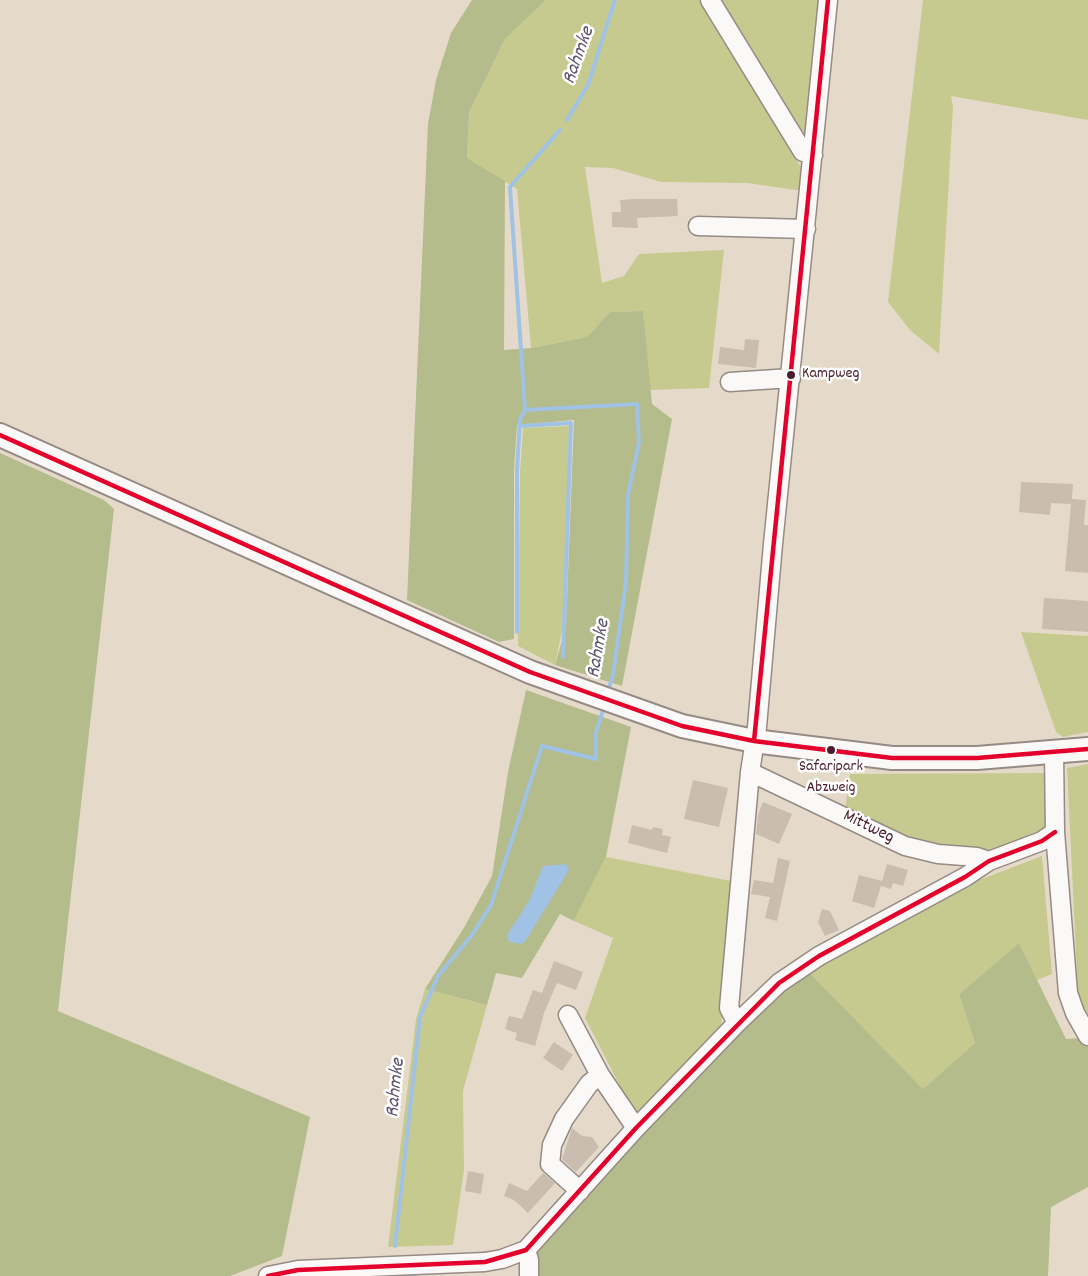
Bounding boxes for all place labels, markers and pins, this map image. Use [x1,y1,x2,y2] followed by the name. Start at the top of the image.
[802,365,860,385] place label: Kampweg
[785,369,797,381] marker: Kampweg
[825,744,837,756] marker: Safaripark Abzweig
[799,758,863,796] place label: Safaripark Abzweig

